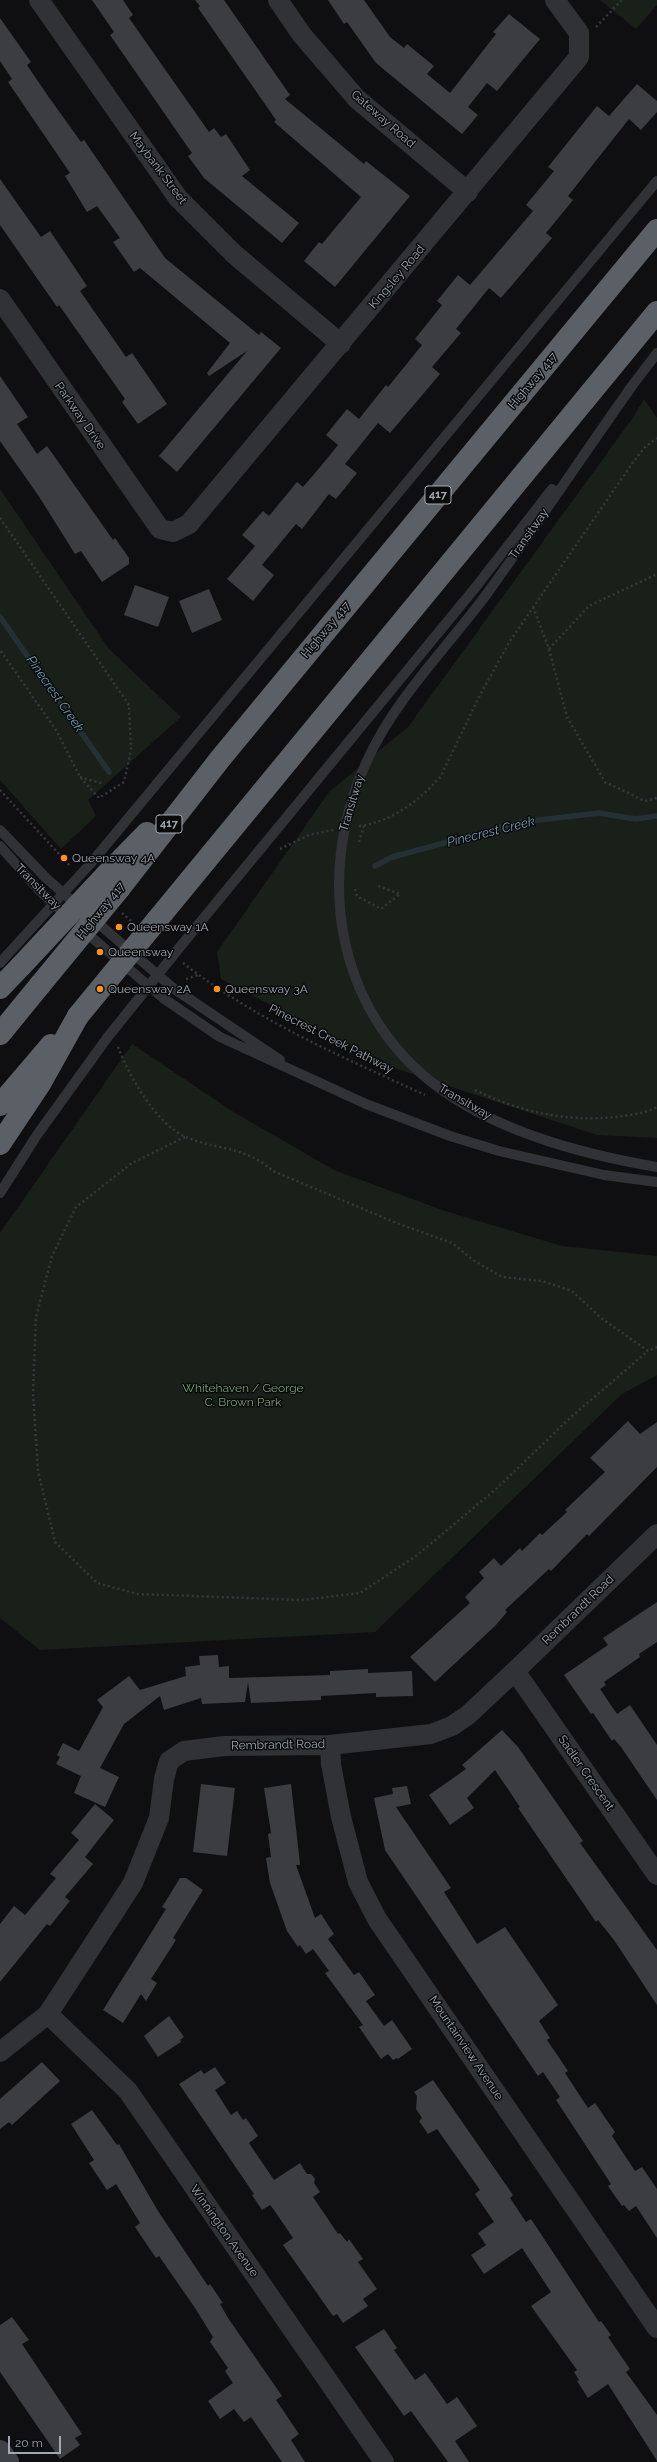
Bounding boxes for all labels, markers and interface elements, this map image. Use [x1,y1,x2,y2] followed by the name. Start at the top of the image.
[348,87,418,151] street label: Gateway Road
[126,129,190,207] street label: Maybank Street
[366,242,428,312] street label: Kingsley Road
[505,350,561,412] street label: Highway 417
[52,380,108,452] street label: Parkway Drive
[425,486,451,504] road number: 417
[506,506,552,562] street label: Transitway
[298,599,354,661] street label: Highway 417
[23,653,87,735] water label: Pinecrest Creek
[337,773,367,833] street label: Transitway
[445,814,537,850] water label: Pinecrest Creek
[156,815,182,833] road number: 417
[72,851,155,865] place label: Queensway 4A
[59,853,69,863] marker: Queensway 4A
[12,861,64,913] street label: Transitway
[74,880,128,942] street label: Highway 417
[127,920,209,934] place label: Queensway 1A
[114,922,124,932] marker: Queensway 1A
[108,945,173,959] place label: Queensway
[95,947,105,957] marker: Queensway
[108,982,191,996] place label: Queensway 2A
[225,982,308,996] place label: Queensway 3A
[95,984,105,994] marker: Queensway 2A
[212,984,222,994] marker: Queensway 3A
[266,1001,396,1077] street label: Pinecrest Creek Pathway
[436,1081,494,1123] street label: Transitway
[182,1381,304,1409] park label: Whitehaven / George C. Brown Park
[539,1572,617,1648] street label: Rembrandt Road
[555,1733,617,1813] street label: Sadler Crescent
[231,1737,325,1753] street label: Rembrandt Road
[426,1993,506,2103] street label: Mountainview Avenue
[187,2182,261,2280] street label: Winnington Avenue
[10,2428,63,2454] scale bar
[15,2436,43,2450] text: 20 m

